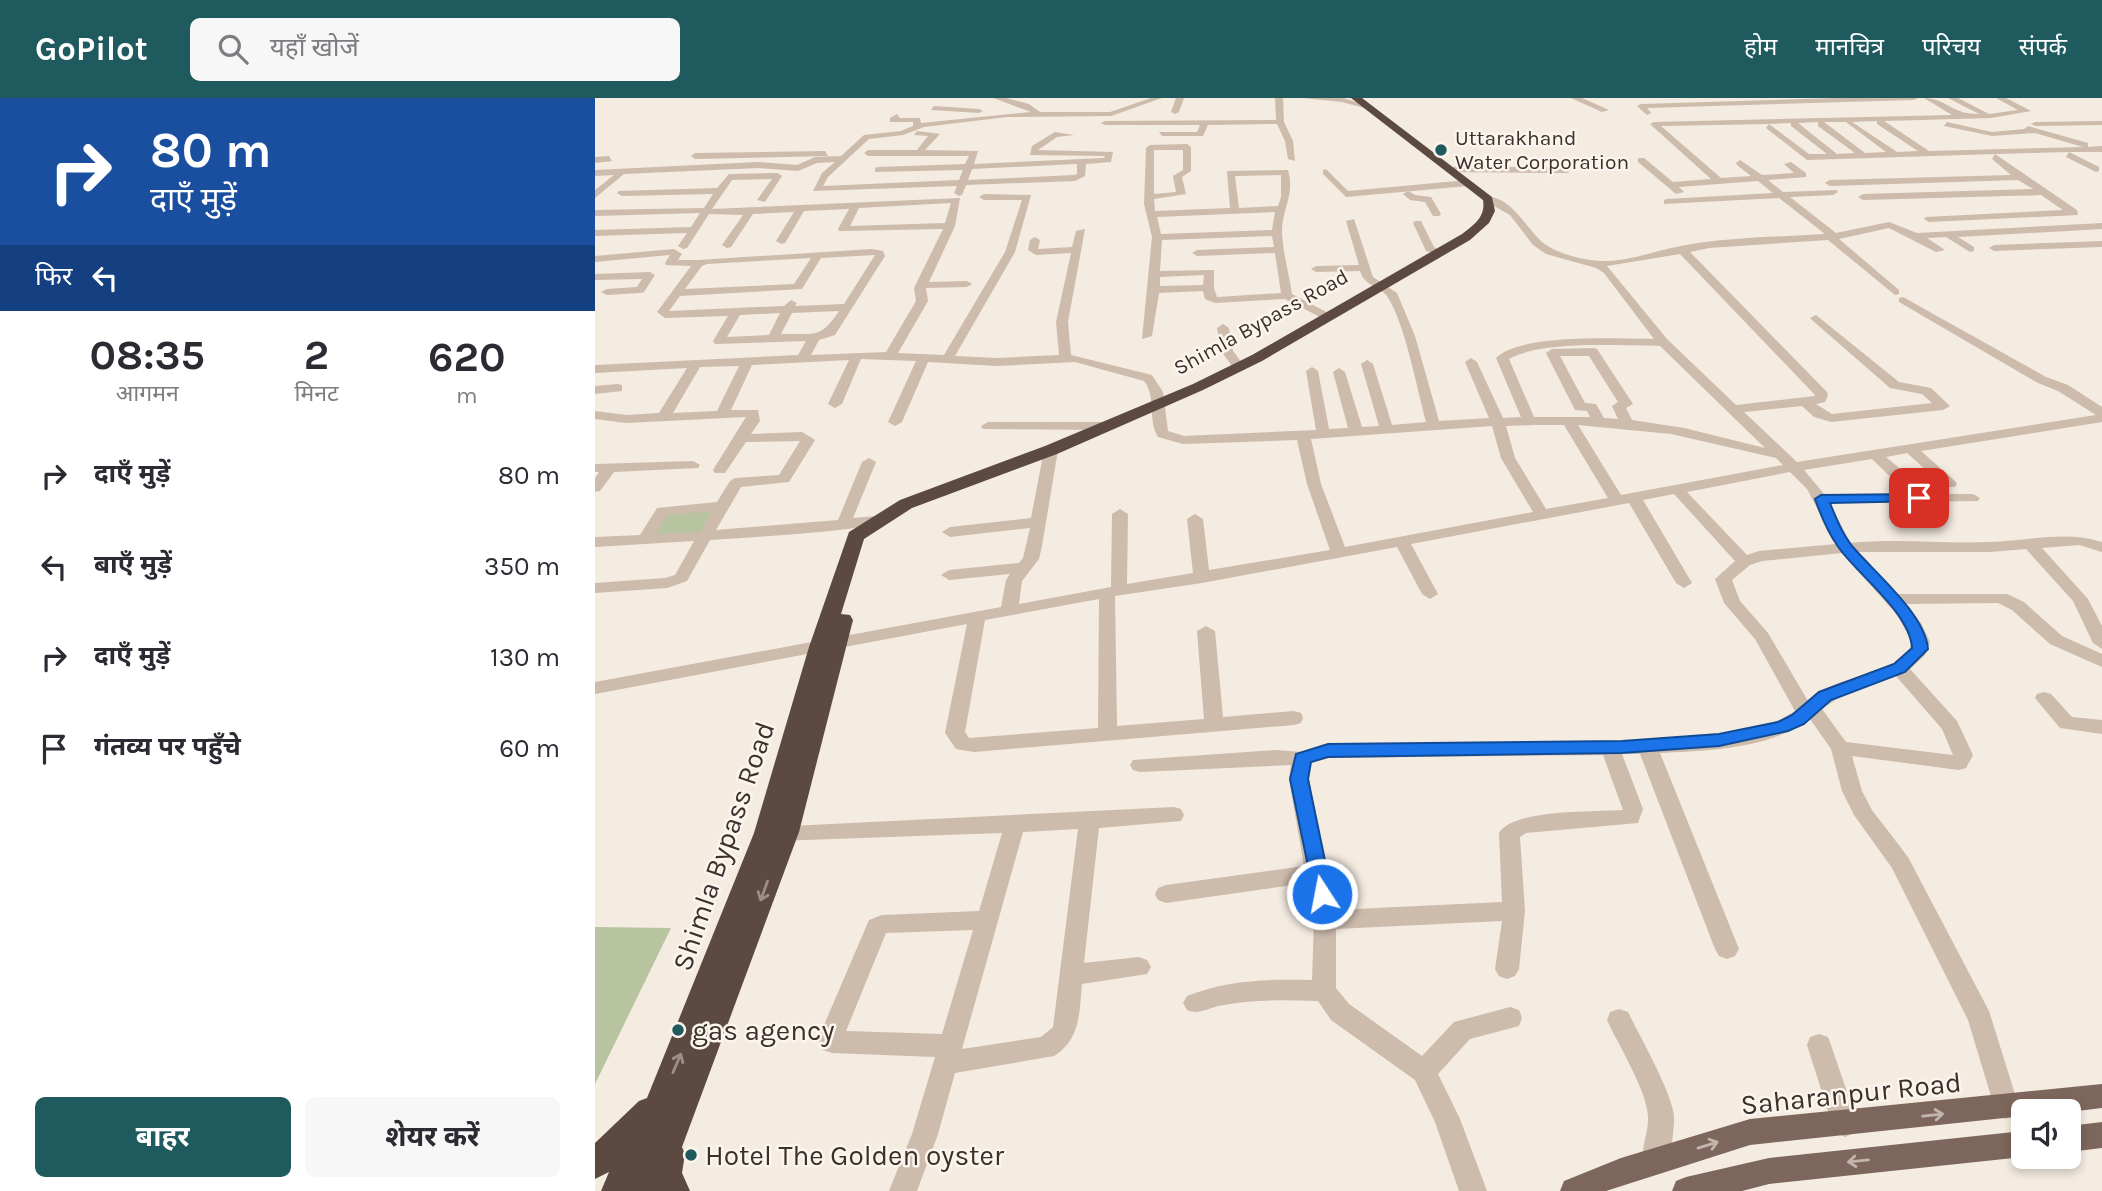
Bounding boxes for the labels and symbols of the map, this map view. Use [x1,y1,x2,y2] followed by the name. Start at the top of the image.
[1455,126,1629,174] place label: Uttarakhand Water Corporation
[1433,142,1449,158] marker: Uttarakhand Water Corporation
[1170,264,1352,380] street label: Shimla Bypass Road
[1889,468,1949,528] pin
[665,717,782,975] street label: Shimla Bypass Road
[1285,857,1359,931] position arrow
[757,880,770,902] one-way arrow
[692,1014,835,1047] place label: gas agency
[670,1022,686,1038] marker: gas agency
[671,1052,684,1074] one-way arrow
[1739,1066,1963,1121] street label: Saharanpur Road
[1921,1108,1944,1121] one-way arrow
[1697,1137,1719,1150] one-way arrow
[705,1139,1005,1172] place label: Hotel The Golden oyster
[683,1147,699,1163] marker: Hotel The Golden oyster
[1847,1155,1870,1168] one-way arrow

